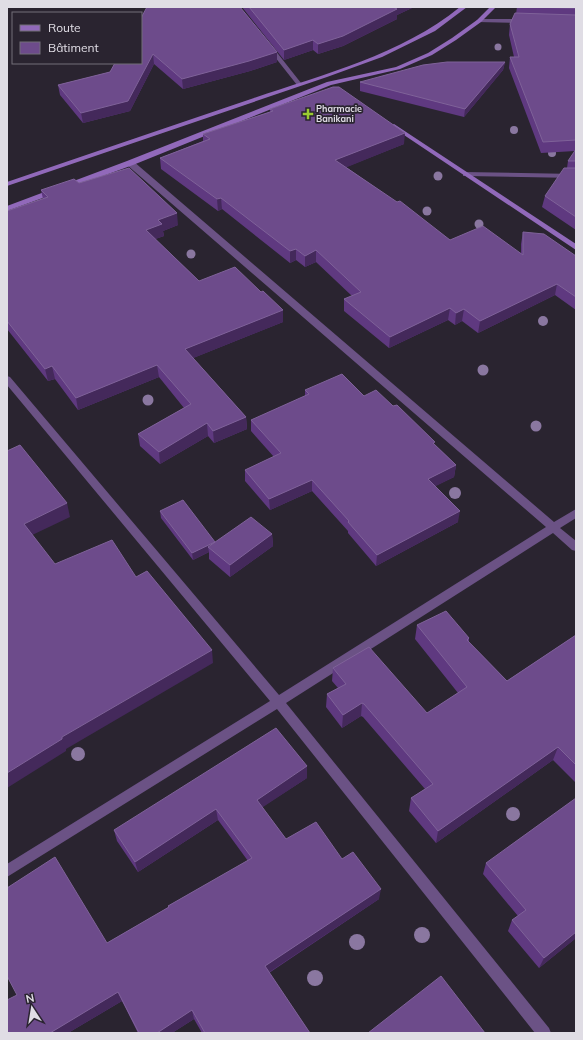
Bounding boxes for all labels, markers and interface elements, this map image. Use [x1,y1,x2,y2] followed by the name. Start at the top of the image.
[12,12,142,64] legend
[48,20,81,35] text: Route
[48,40,99,55] text: Bâtiment
[316,103,362,124] place label: Pharmacie Banikani
[303,109,313,119] marker: Pharmacie Banikani
[12,988,52,1028] north arrow
[24,991,35,1006] text: N

